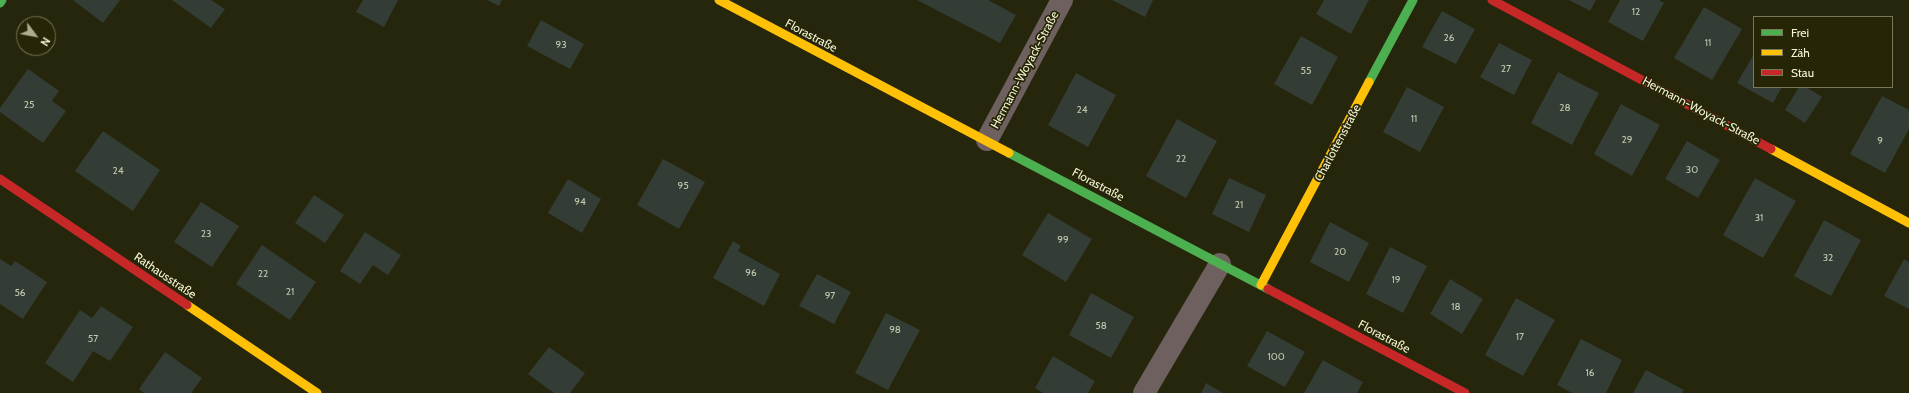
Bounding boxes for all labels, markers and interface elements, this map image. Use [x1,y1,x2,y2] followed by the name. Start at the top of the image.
[1632,6,1640,18] house number: 12
[988,9,1062,131] street label: Hermann-Woyack-Straße
[16,16,56,56] north arrow
[783,16,839,56] street label: Florastraße
[1753,16,1893,88] legend
[1791,25,1809,40] text: Frei
[1444,32,1454,44] house number: 26
[37,35,53,49] text: N
[1705,37,1711,49] house number: 11
[555,39,567,51] house number: 93
[1791,45,1810,60] text: Zäh
[1501,63,1511,75] house number: 27
[1301,65,1311,77] house number: 55
[1791,65,1814,80] text: Stau
[1640,74,1762,148] street label: Hermann-Woyack-Straße
[24,99,34,111] house number: 25
[1312,102,1364,184] street label: Charlottenstraße
[1559,102,1571,114] house number: 28
[1076,104,1088,116] house number: 24
[1411,113,1417,125] house number: 11
[1622,134,1632,146] house number: 29
[1877,135,1883,147] house number: 9
[1176,153,1186,165] house number: 22
[1686,164,1698,176] house number: 30
[112,165,124,177] house number: 24
[1070,165,1126,205] street label: Florastraße
[677,180,689,192] house number: 95
[574,196,586,208] house number: 94
[1235,199,1243,211] house number: 21
[1755,212,1763,224] house number: 31
[201,228,211,240] house number: 23
[1057,234,1069,246] house number: 99
[1334,246,1346,258] house number: 20
[131,250,199,302] street label: Rathausstraße
[1823,252,1833,264] house number: 32
[745,267,757,279] house number: 96
[258,268,268,280] house number: 22
[1392,274,1400,286] house number: 19
[286,286,294,298] house number: 21
[14,287,26,299] house number: 56
[825,290,835,302] house number: 97
[1451,301,1461,313] house number: 18
[1356,317,1412,357] street label: Florastraße
[1095,320,1107,332] house number: 58
[889,324,901,336] house number: 98
[1516,331,1524,343] house number: 17
[88,333,98,345] house number: 57
[1267,351,1285,363] house number: 100
[1586,367,1594,379] house number: 16

